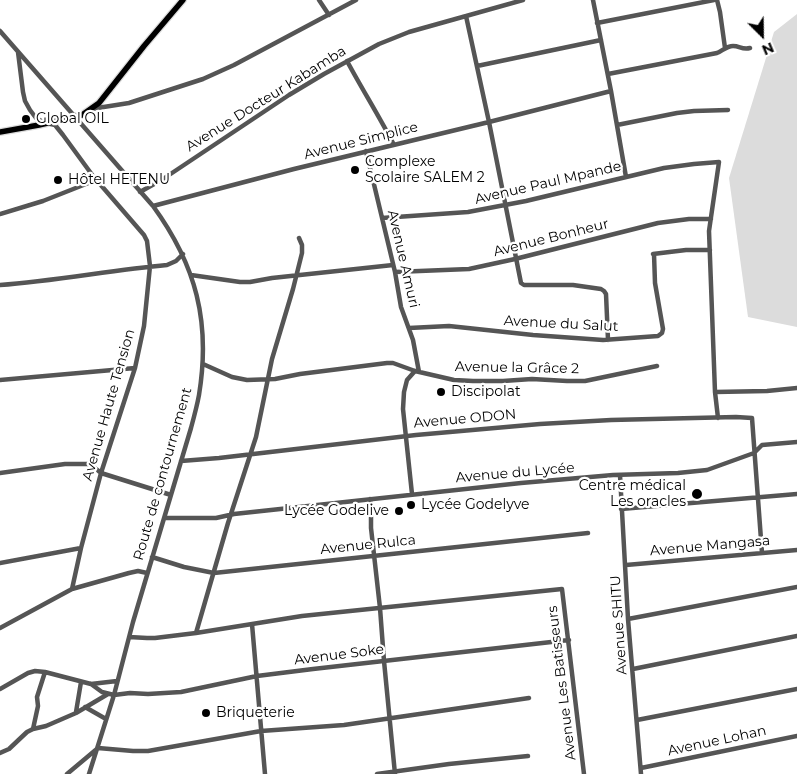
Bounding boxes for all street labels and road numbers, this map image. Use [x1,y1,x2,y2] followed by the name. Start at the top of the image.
[183,43,349,155] street label: Avenue Docteur Kabamba
[302,119,420,163] street label: Avenue Simplice
[473,158,623,208] street label: Avenue Paul Mpande
[384,208,422,310] street label: Avenue Amuri
[492,216,610,260] street label: Avenue Bonheur
[503,313,619,335] street label: Avenue du Salut
[79,327,139,483] street label: Avenue Haute Tension
[455,359,579,377] street label: Avenue la Grâce 2
[130,386,196,562] street label: Route de contournement
[413,406,517,432] street label: Avenue ODON
[455,459,575,487] street label: Avenue du Lycée
[319,532,417,558] street label: Avenue Rulca
[649,532,771,560] street label: Avenue Mangasa
[607,575,631,675] street label: Avenue SHITU
[544,605,580,761] street label: Avenue Les Batisseurs
[293,641,385,669] street label: Avenue Soke
[666,722,768,760] street label: Avenue Lohan

